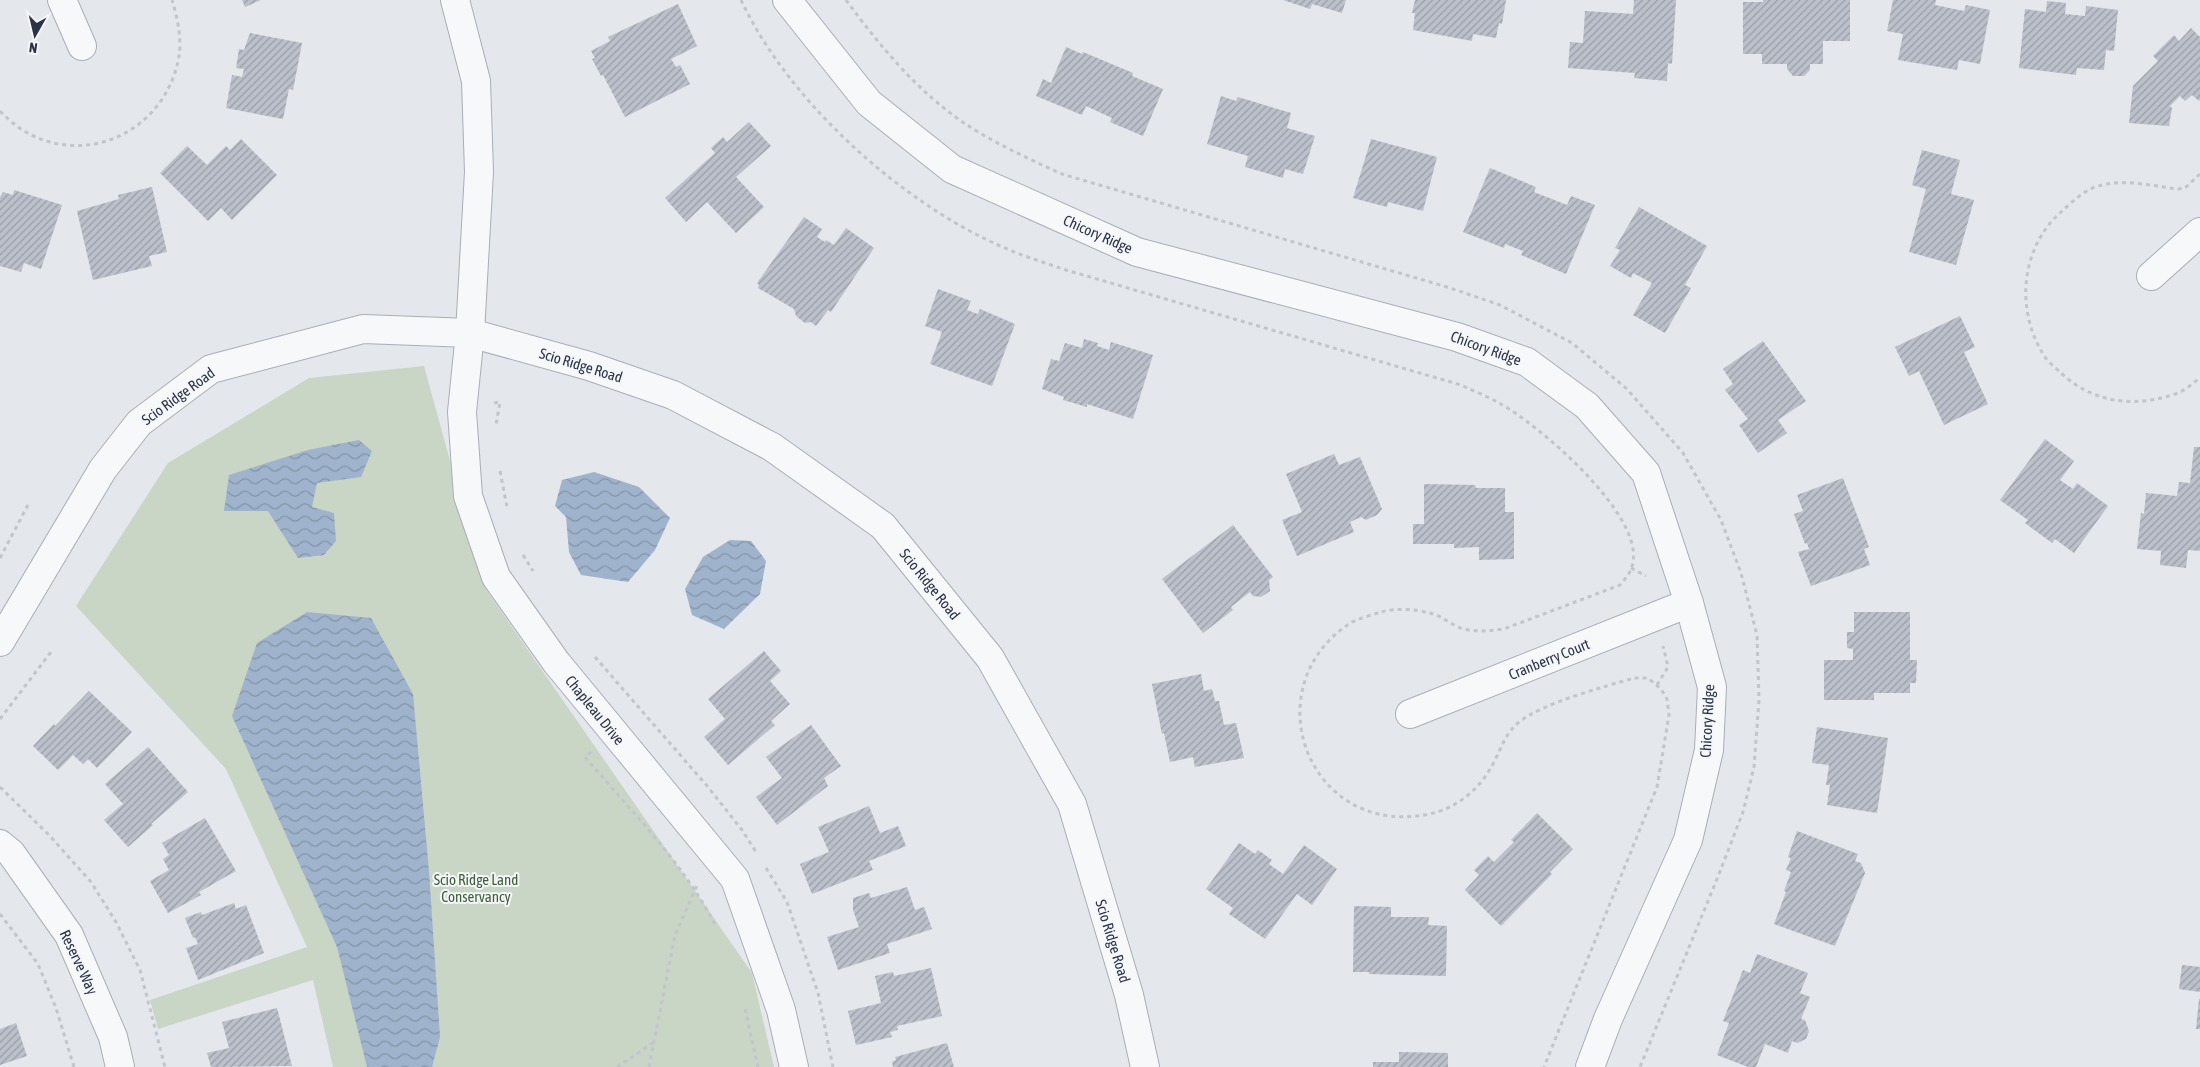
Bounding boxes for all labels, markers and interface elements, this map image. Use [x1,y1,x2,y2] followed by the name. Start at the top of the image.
[10,10,60,60] north arrow
[28,39,38,56] text: N
[1061,211,1135,257] street label: Chicory Ridge
[1448,327,1524,369] street label: Chicory Ridge
[537,344,625,386] street label: Scio Ridge Road
[138,364,218,428] street label: Scio Ridge Road
[896,545,964,623] street label: Scio Ridge Road
[1506,635,1592,683] street label: Cranberry Court
[562,672,628,748] street label: Chapleau Drive
[1697,684,1717,758] street label: Chicory Ridge
[434,871,518,905] park label: Scio Ridge Land Conservancy
[1092,897,1134,985] street label: Scio Ridge Road
[57,927,101,997] street label: Reserve Way

